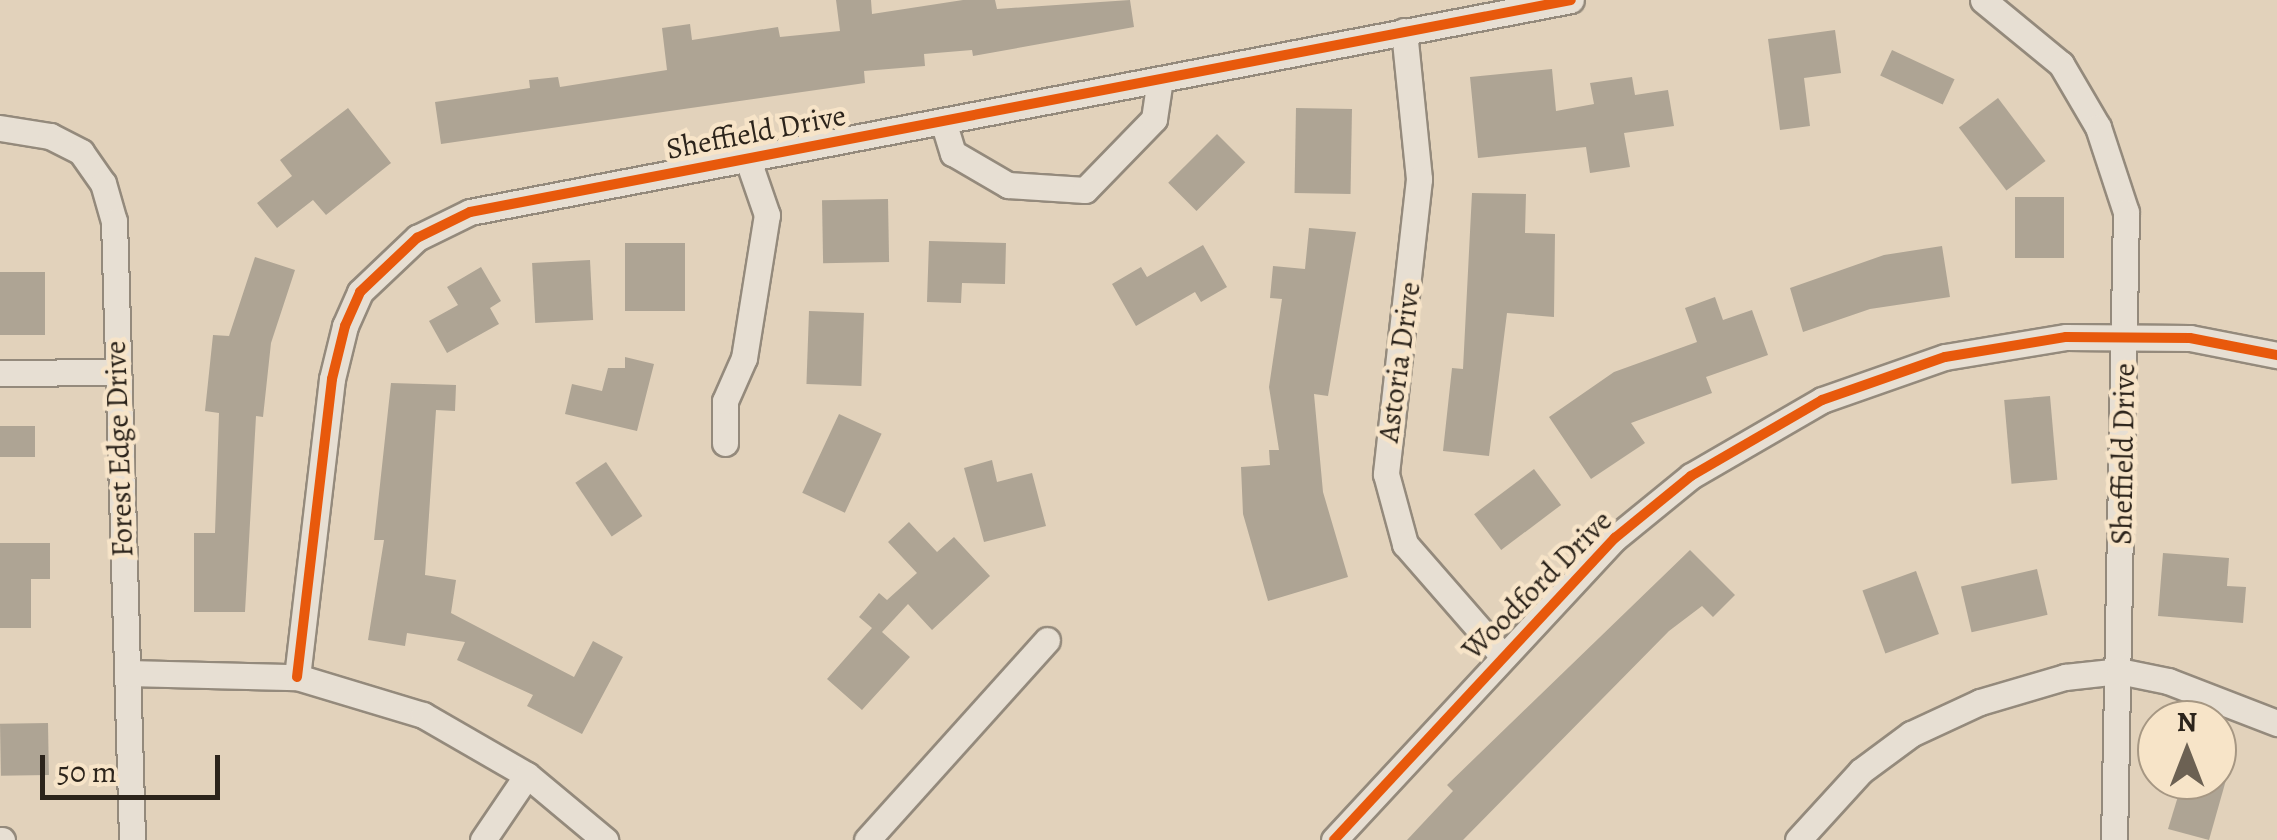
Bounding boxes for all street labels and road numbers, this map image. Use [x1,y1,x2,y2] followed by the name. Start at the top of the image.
[663,97,849,167] street label: Sheffield Drive
[1370,279,1428,445] street label: Astoria Drive
[97,340,141,558] street label: Forest Edge Drive
[2103,363,2143,545] street label: Sheffield Drive
[1455,503,1619,667] street label: Woodford Drive

